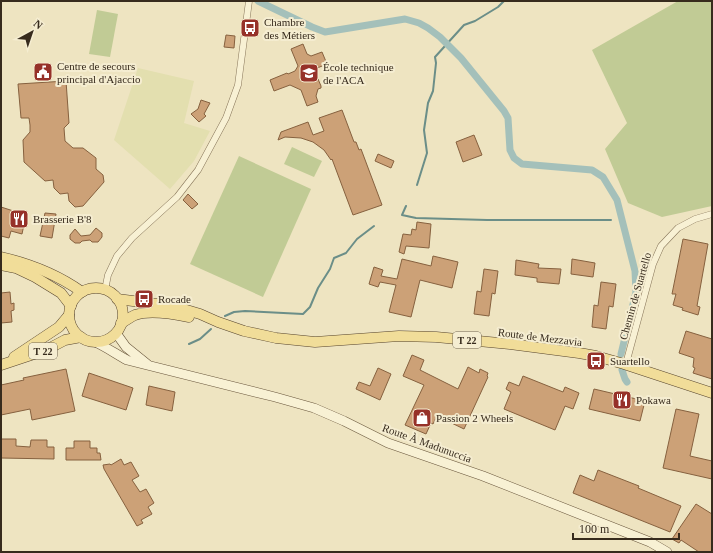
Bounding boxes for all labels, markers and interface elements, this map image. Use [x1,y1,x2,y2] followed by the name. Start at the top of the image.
[12,12,52,52] north arrow
[264,16,315,41] place label: Chambre des Métiers
[32,17,45,32] text: N
[239,17,261,39] bus stop icon: Chambre des Métiers
[57,60,141,85] place label: Centre de secours principal d'Ajaccio
[32,61,54,83] public building icon: Centre de secours principal d'Ajaccio
[323,61,394,86] place label: École technique de l'ACA
[298,62,320,84] school or university icon: École technique de l'ACA
[8,208,30,230] restaurant icon: Brasserie B'8
[33,213,92,225] place label: Brasserie B'8
[617,250,653,341] street label: Chemin de Suartello
[133,288,155,310] bus stop icon: Rocade
[158,293,191,305] place label: Rocade
[497,326,583,348] street label: Route de Mezzavia
[453,332,481,348] road number: T 22
[29,343,57,359] road number: T 22
[585,350,607,372] bus stop icon: Suartello
[610,355,650,367] place label: Suartello
[611,389,633,411] restaurant icon: Pokawa
[636,394,671,406] place label: Pokawa
[411,407,433,429] shop icon: Passion 2 Wheels
[436,412,513,424] place label: Passion 2 Wheels
[381,421,473,465] street label: Route À Madunuccia
[573,515,679,541] scale bar
[579,522,610,536] text: 100 m

